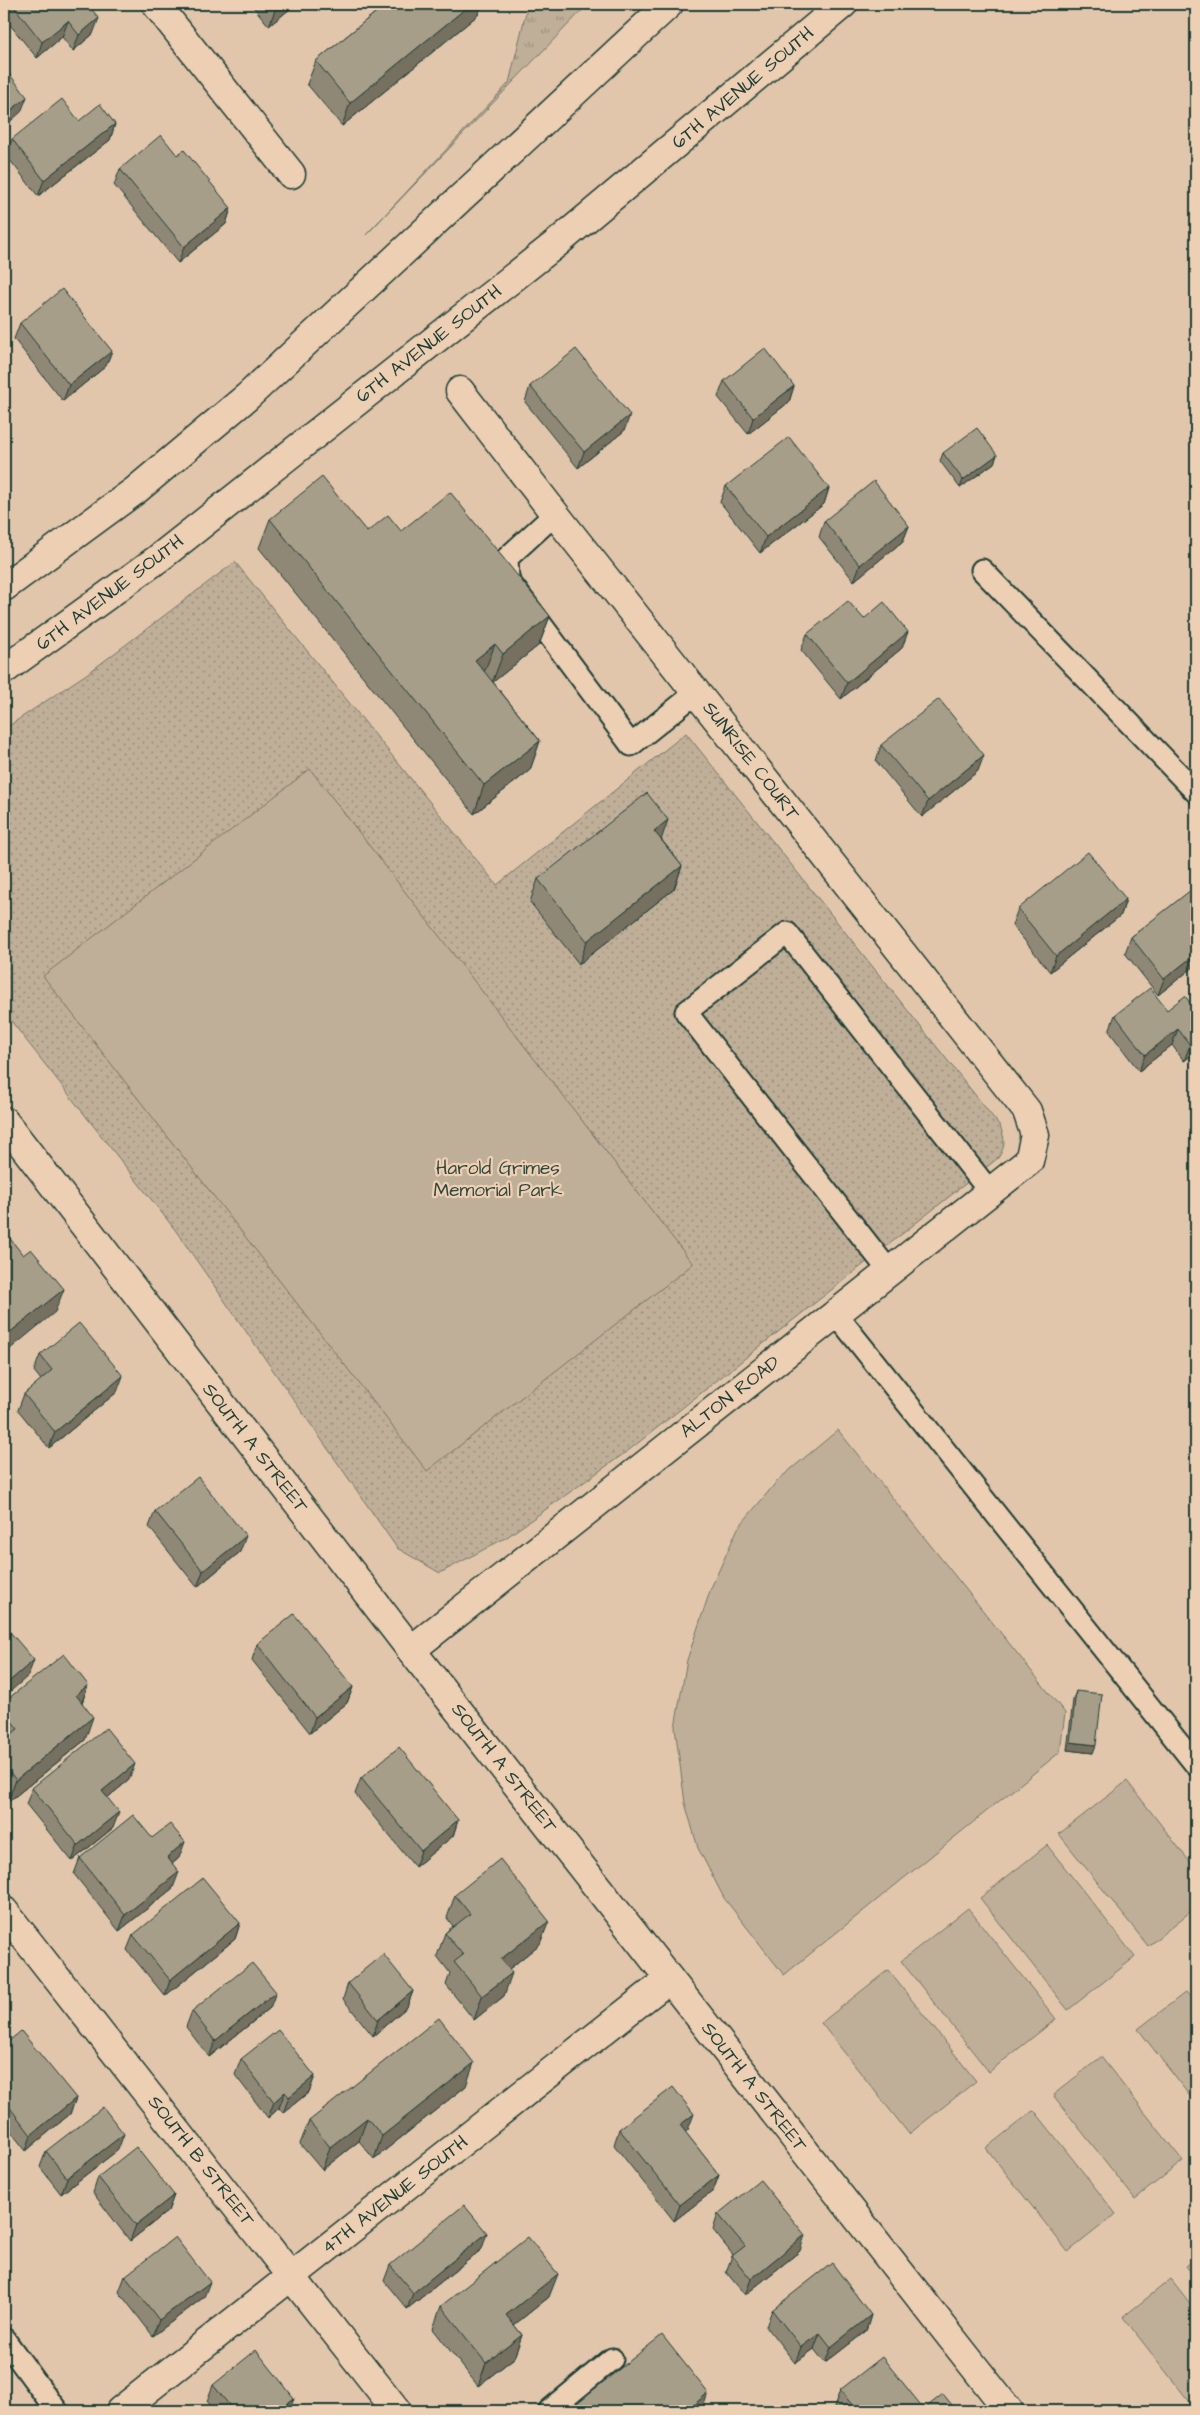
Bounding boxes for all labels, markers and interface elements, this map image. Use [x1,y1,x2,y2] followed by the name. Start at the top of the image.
[666,20,820,156] street label: 6TH AVENUE SOUTH
[350,278,508,410] street label: 6TH AVENUE SOUTH
[31,528,189,658] street label: 6TH AVENUE SOUTH
[696,696,806,826] street label: SUNRISE COURT
[433,1155,563,1204] park label: Harold Grimes Memorial Park
[674,1349,786,1445] street label: ALTON ROAD
[196,1377,314,1519] street label: SOUTH A STREET
[445,1697,563,1839] street label: SOUTH A STREET
[695,2016,813,2158] street label: SOUTH A STREET
[141,2090,261,2232] street label: SOUTH B STREET
[316,2129,474,2261] street label: 4TH AVENUE SOUTH

